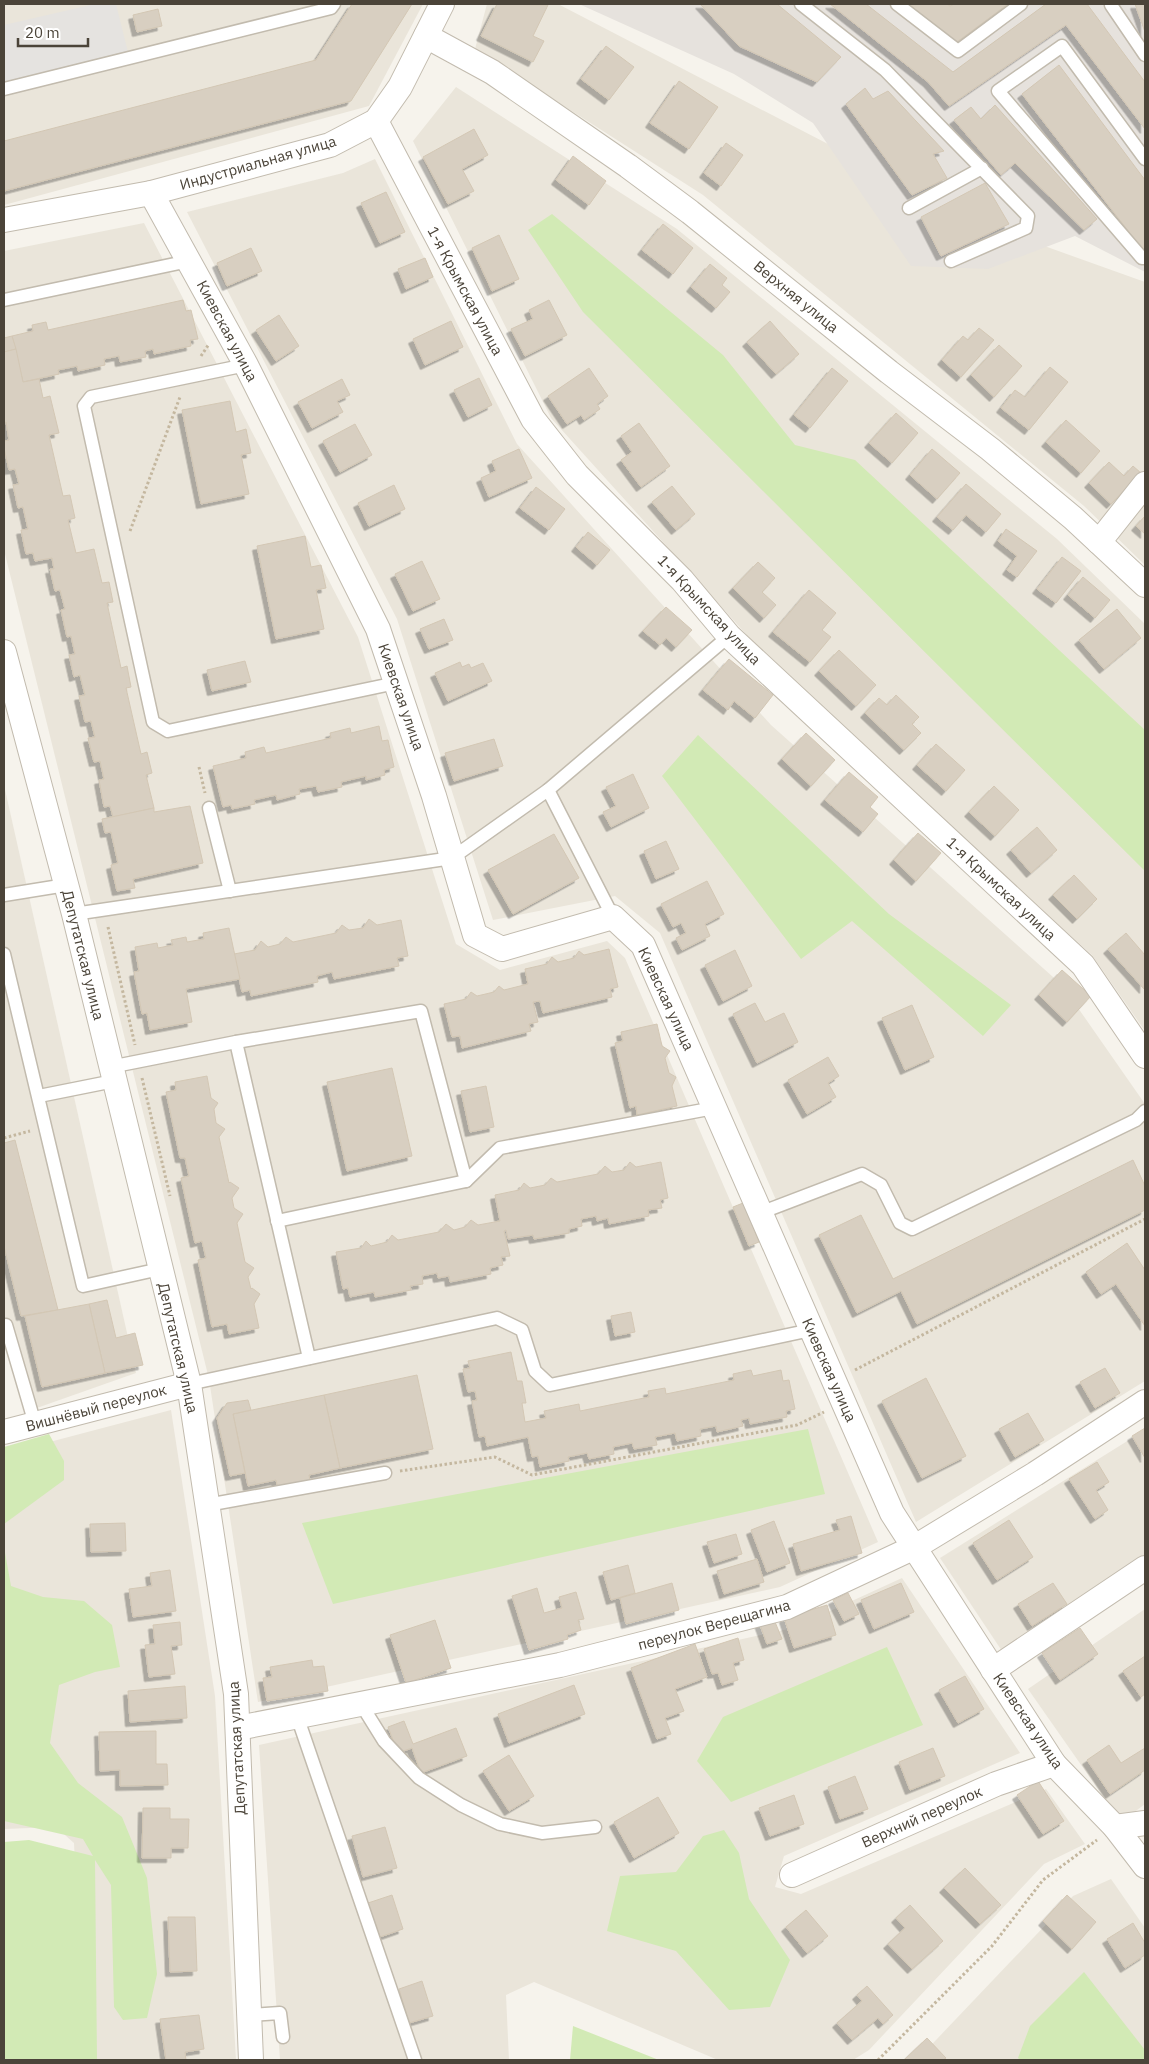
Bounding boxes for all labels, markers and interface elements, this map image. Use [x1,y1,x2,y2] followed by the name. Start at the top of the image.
[18,15,88,47] scale bar
[25,23,60,42] text: 20 m
[177,131,338,194] street label: Индустриальная улица
[423,223,507,358] street label: 1-я Крымская улица
[750,256,843,337] street label: Верхняя улица
[193,277,262,385] street label: Киевская улица
[654,551,765,669] street label: 1-я Крымская улица
[374,641,429,753] street label: Киевская улица
[942,833,1060,944] street label: 1-я Крымская улица
[58,888,109,1022] street label: Депутатская улица
[634,944,699,1054] street label: Киевская улица
[154,1281,203,1415] street label: Депутатская улица
[798,1315,861,1425] street label: Киевская улица
[23,1380,169,1435] street label: Вишнёвый переулок
[636,1595,792,1654] street label: переулок Верещагина
[989,1669,1068,1772] street label: Киевская улица
[224,1681,249,1815] street label: Депутатская улица
[858,1781,985,1852] street label: Верхний переулок

